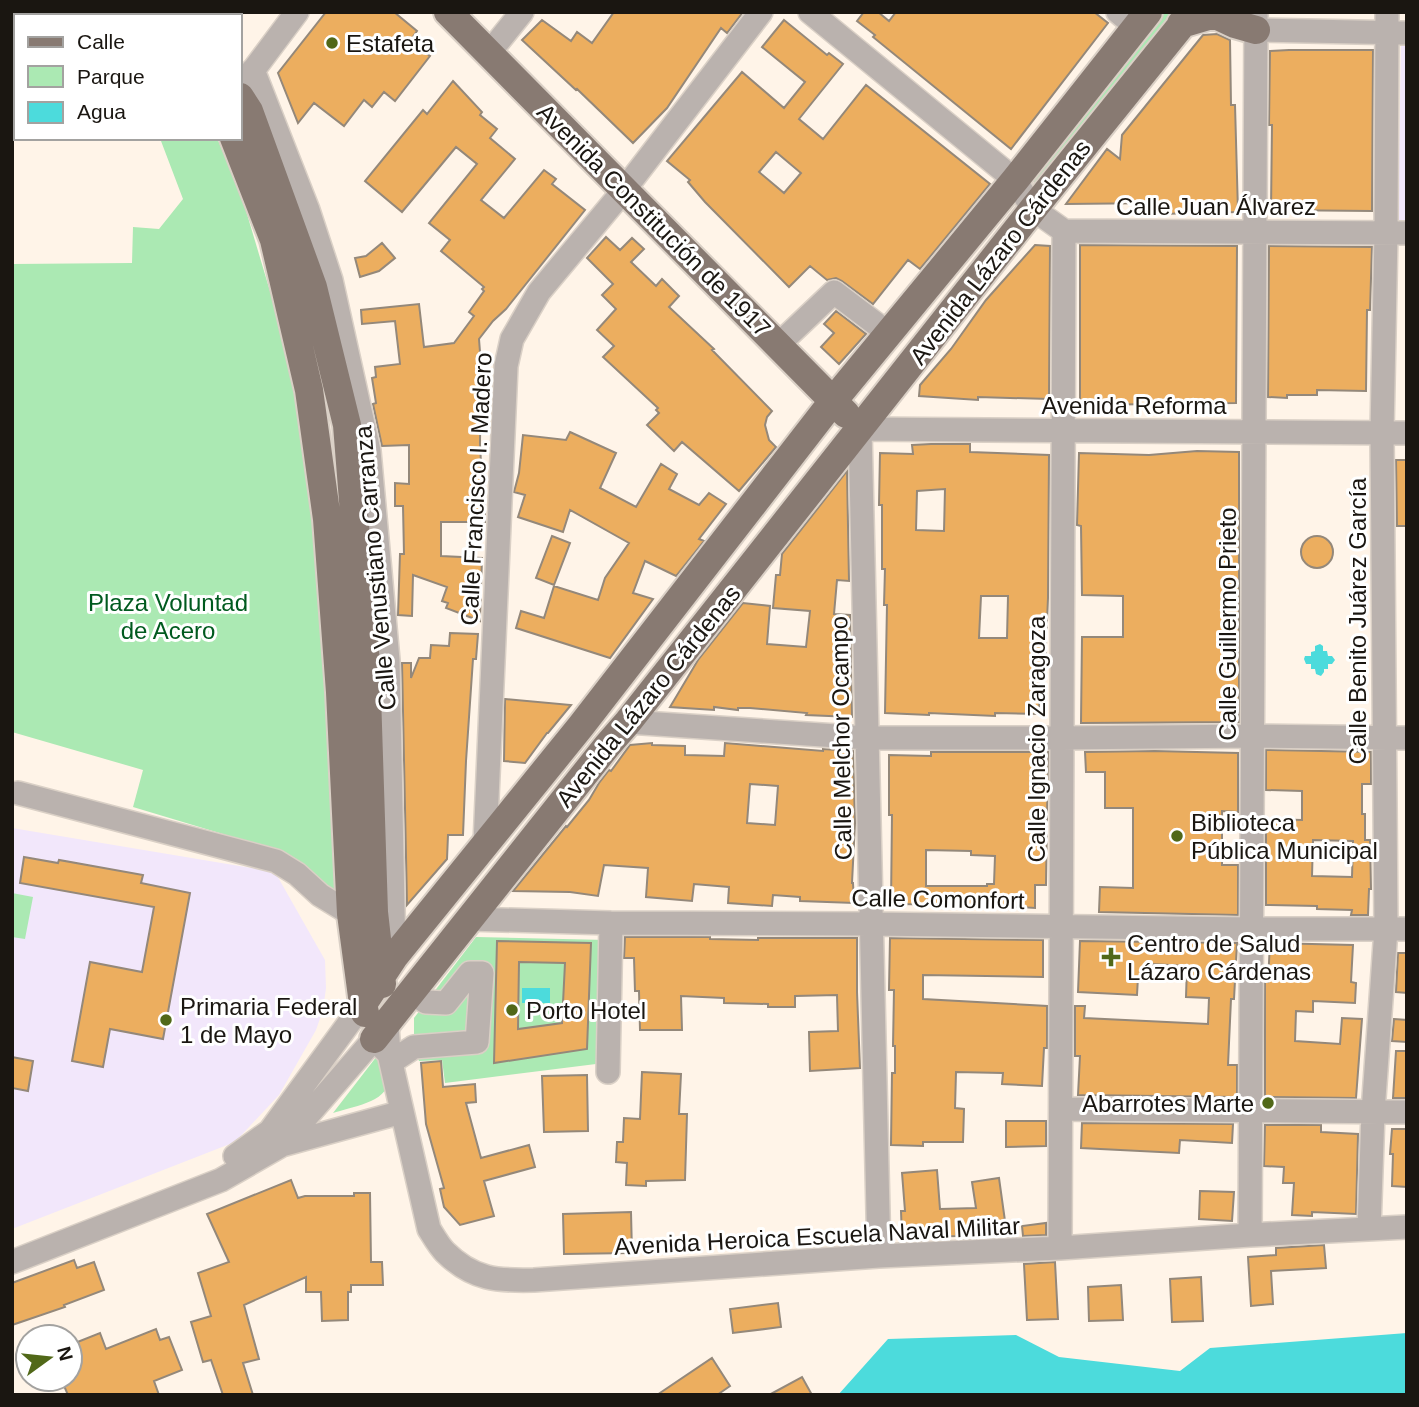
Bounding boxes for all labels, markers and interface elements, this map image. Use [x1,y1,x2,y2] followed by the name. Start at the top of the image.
[14,14,242,140] legend
[77,30,125,53] text: Calle
[346,30,435,57] place label: Estafeta
[324,35,340,51] marker: Estafeta
[77,65,145,88] text: Parque
[532,98,776,342] street label: Avenida Constitución de 1917
[77,100,126,123] text: Agua
[904,135,1096,369] street label: Avenida Lázaro Cárdenas
[1116,193,1316,220] street label: Calle Juan Álvarez
[455,352,497,626] street label: Calle Francisco I. Madero
[1042,392,1227,419] street label: Avenida Reforma
[349,424,401,711] street label: Calle Venustiano Carranza
[1344,477,1371,764] street label: Calle Benito Juárez García
[1214,507,1241,741] street label: Calle Guillermo Prieto
[550,580,746,812] street label: Avenida Lázaro Cárdenas
[88,589,248,644] park label: Plaza Voluntad de Acero
[1023,615,1050,862] street label: Calle Ignacio Zaragoza
[825,616,857,860] street label: Calle Melchor Ocampo
[1191,809,1378,864] place label: Biblioteca Pública Municipal
[1169,828,1185,844] marker: Biblioteca Pública Municipal
[851,884,1025,914] street label: Calle Comonfort
[1127,930,1311,985] place label: Centro de Salud Lázaro Cárdenas
[1101,947,1121,967] marker: Centro de Salud Lázaro Cárdenas
[180,993,357,1048] place label: Primaria Federal 1 de Mayo
[526,997,646,1024] place label: Porto Hotel
[504,1002,520,1018] marker: Porto Hotel
[158,1012,174,1028] marker: Primaria Federal 1 de Mayo
[1082,1090,1254,1117] place label: Abarrotes Marte
[1260,1095,1276,1111] marker: Abarrotes Marte
[613,1212,1021,1260] street label: Avenida Heroica Escuela Naval Militar
[14,1323,84,1393] north arrow
[53,1344,77,1363] text: N

